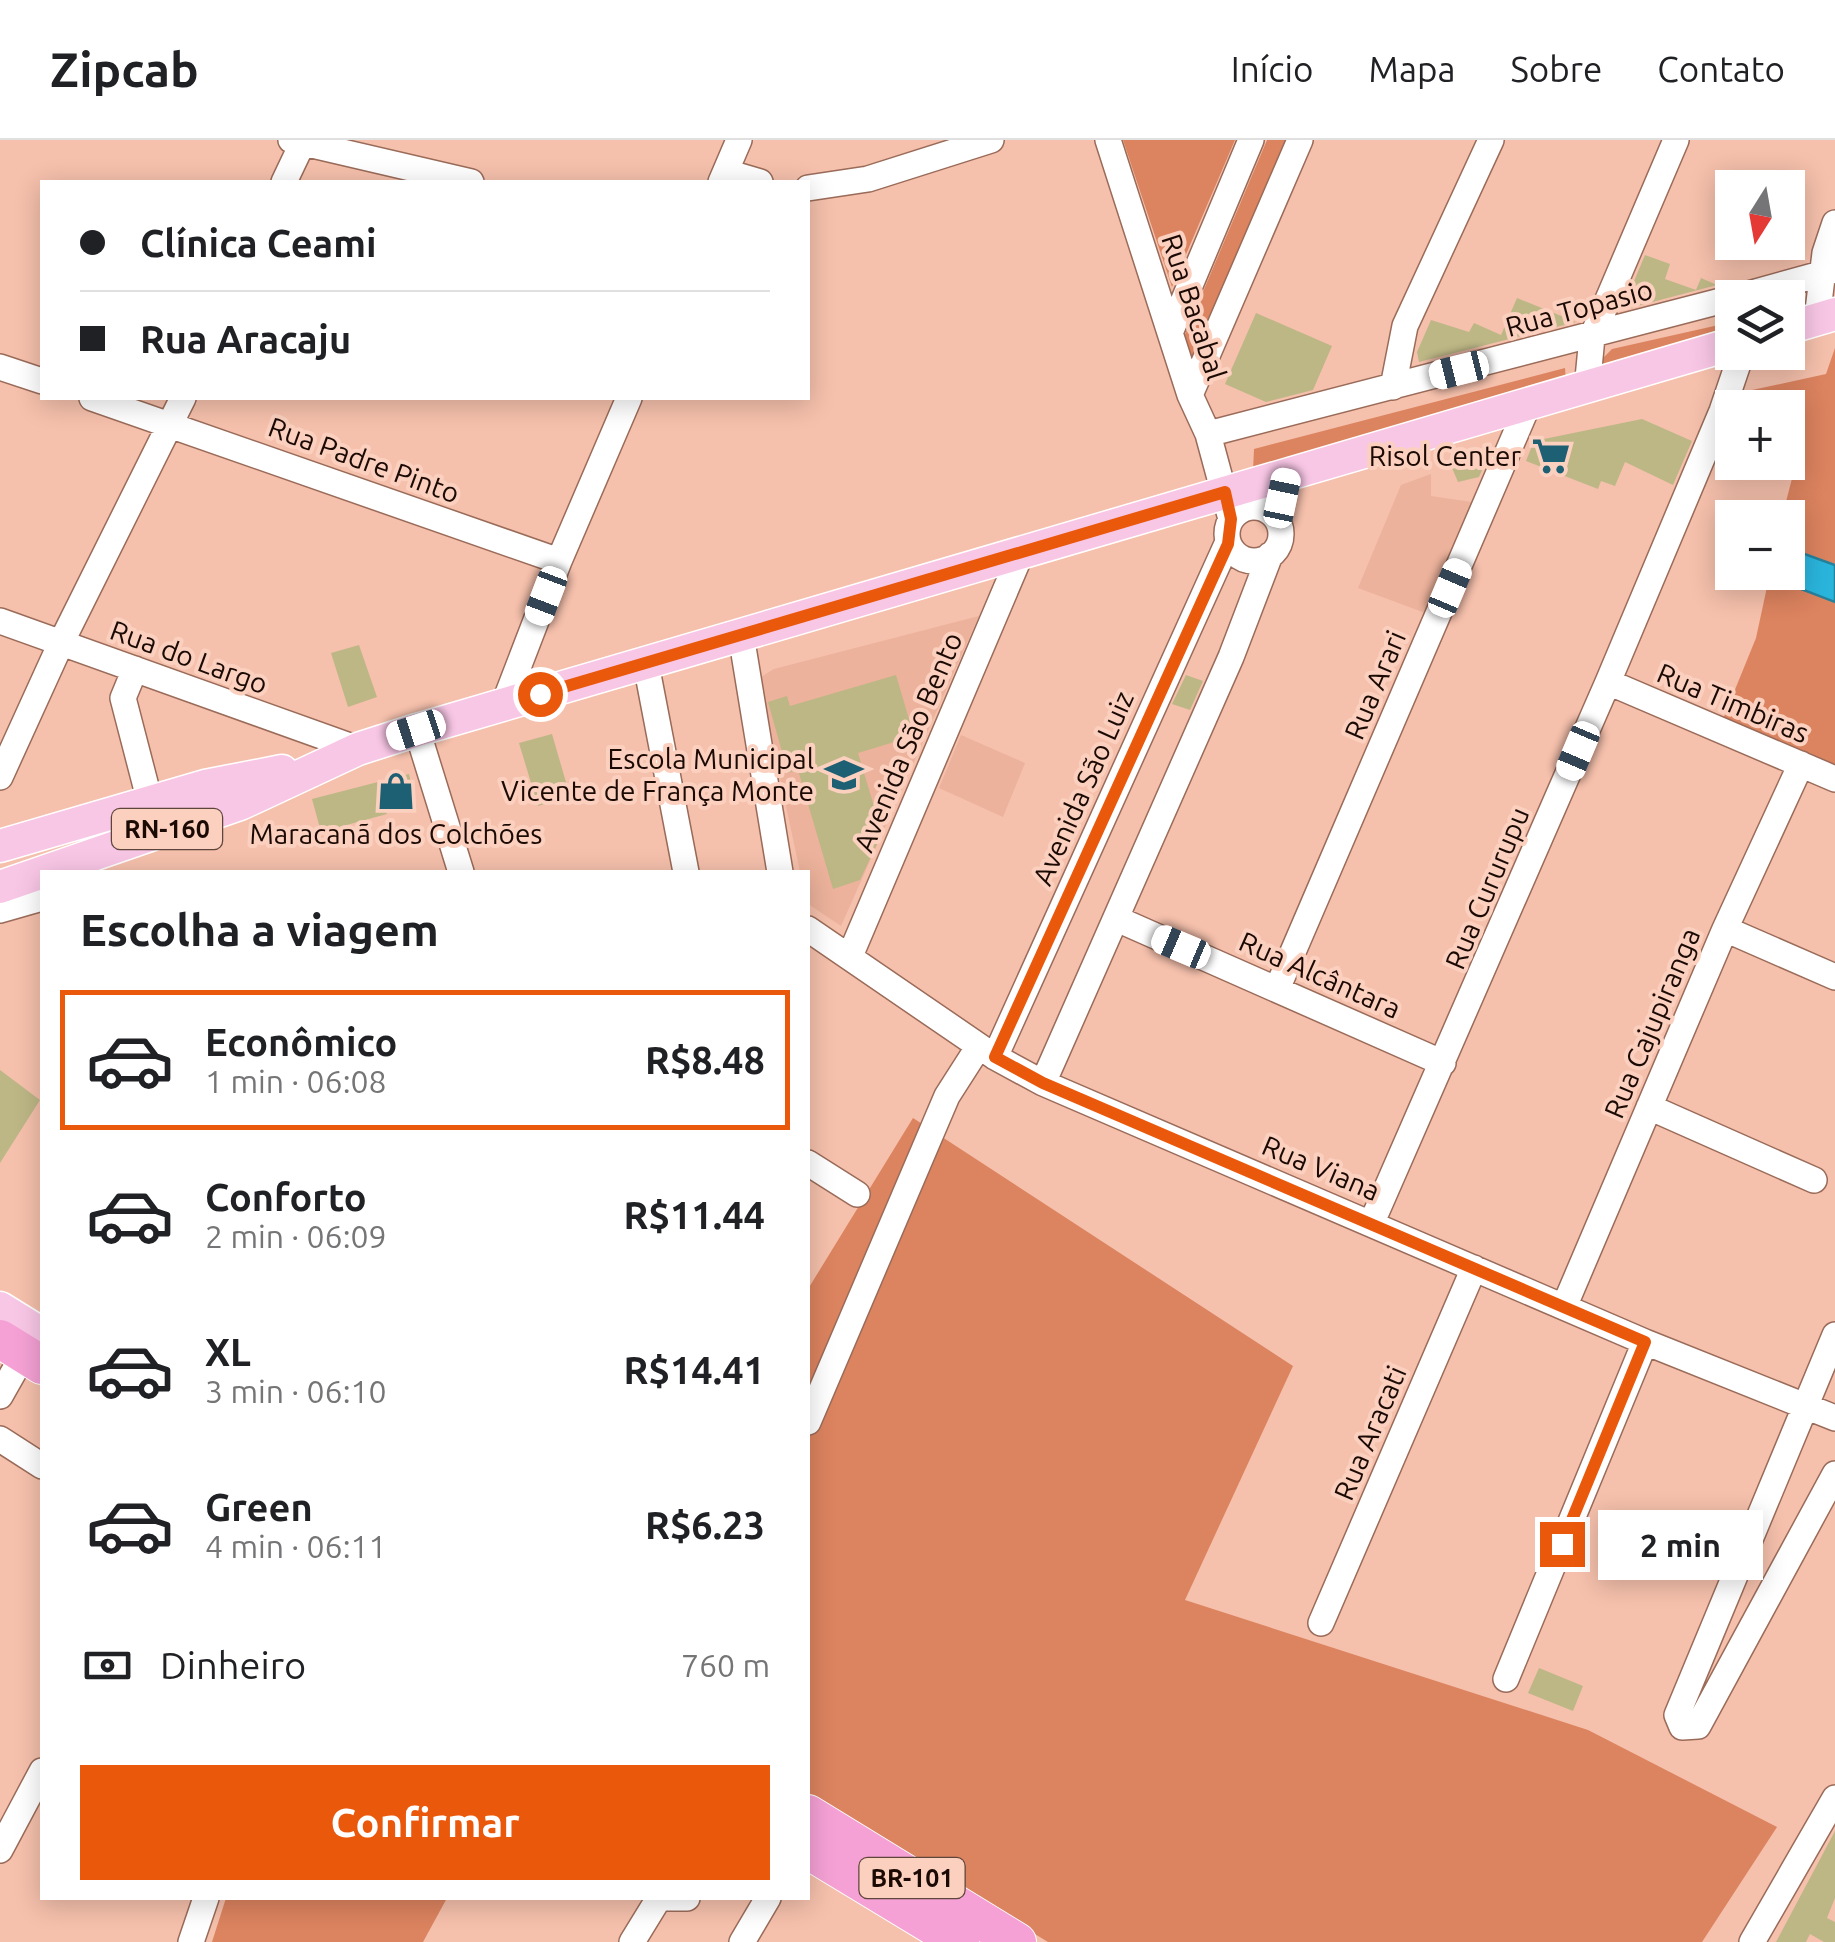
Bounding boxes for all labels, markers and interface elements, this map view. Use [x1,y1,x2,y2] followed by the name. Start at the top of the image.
[50,42,199,96] text: Zipcab
[1231,49,1314,89] text: Início
[1369,49,1455,89] text: Mapa
[1510,49,1602,89] text: Sobre
[1657,49,1785,89] text: Contato
[1715,170,1805,260] north arrow
[1715,170,1805,590] map controls
[140,222,376,264] text: Clínica Ceami
[1156,230,1233,384] street label: Rua Bacabal
[1502,273,1656,342] street label: Rua Topasio
[1715,280,1805,370] button: layers
[140,318,351,360] text: Rua Aracaju
[1426,348,1492,392] car
[1715,390,1805,480] button: +
[265,411,464,508] street label: Rua Padre Pinto
[1530,435,1572,477] supermarket icon: Risol Center
[1369,440,1521,471] place label: Risol Center
[1261,466,1303,530] car
[1715,500,1805,590] button: −
[1424,555,1476,621] car
[521,563,571,629] car
[106,614,272,699] street label: Rua do Largo
[1338,626,1411,744] street label: Rua Arari
[847,627,968,856] street label: Avenida São Bento
[1653,657,1814,748] street label: Rua Timbiras
[518,672,563,717] route start
[1026,686,1139,889] street label: Avenida São Luiz
[383,706,449,754] car
[1552,718,1604,784] car
[501,743,814,806] place label: Escola Municipal Vicente de França Monte
[823,754,865,796] school or university icon: Escola Municipal Vicente de França Monte
[375,770,417,812] shop icon: Maracanã dos Colchões
[1439,802,1535,973] street label: Rua Cururupu
[112,809,222,849] road number: RN-160
[250,818,543,849] place label: Maracanã dos Colchões
[80,904,439,955] text: Escolha a viagem
[1148,921,1214,973] car
[1598,923,1706,1122] street label: Rua Cajupiranga
[1235,925,1406,1024] street label: Rua Alcântara
[85,1015,175,1105] icon: car
[205,1021,397,1063] text: Econômico
[645,1039,765,1081] text: R$8.48
[205,1063,387,1099] text: 1 min · 06:08
[1258,1129,1385,1206] street label: Rua Viana
[85,1170,175,1260] icon: car
[205,1176,367,1218] text: Conforto
[624,1194,765,1236] text: R$11.44
[205,1218,387,1254] text: 2 min · 06:09
[85,1325,175,1415] icon: car
[205,1331,251,1373] text: XL
[624,1349,765,1391] text: R$14.41
[1327,1361,1412,1504] street label: Rua Aracati
[205,1373,387,1409] text: 3 min · 06:10
[85,1480,175,1570] icon: car
[205,1486,313,1528] text: Green
[645,1504,765,1546] text: R$6.23
[1597,1509,1762,1579] callout: 2 min
[1540,1522,1585,1567] route end
[1640,1527,1721,1563] text: 2 min
[205,1528,387,1564] text: 4 min · 06:11
[80,1638,135,1693] icon: cash
[160,1644,306,1686] text: Dinheiro
[681,1647,770,1683] text: 760 m
[80,1765,770,1880] button: Confirmar
[860,1858,964,1898] road number: BR-101

